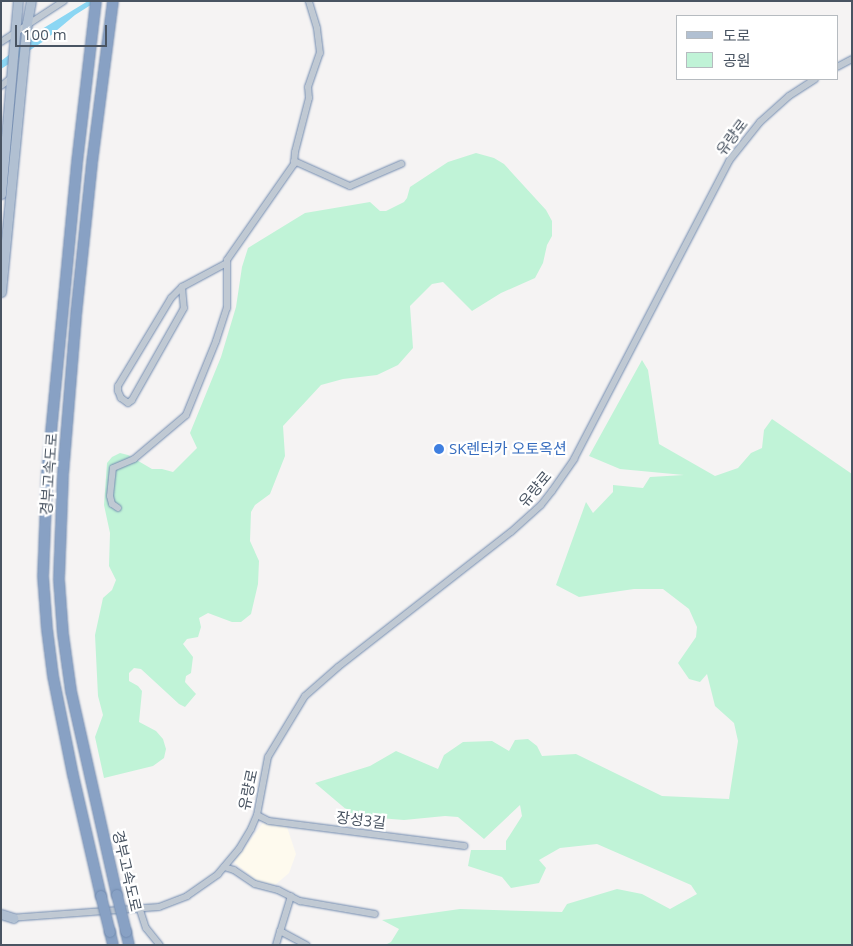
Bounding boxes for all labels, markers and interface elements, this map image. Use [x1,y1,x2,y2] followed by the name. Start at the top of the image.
[18,15,110,47] scale bar
[676,15,838,80] legend
[23,24,67,44] text: 100 m
[723,25,751,45] text: 도로
[723,50,751,70] text: 공원
[712,115,752,159] street label: 유량로
[37,432,61,516] street label: 경부고속도로
[449,440,567,458] place label: SK렌터카 오토옥션
[433,443,445,455] marker: SK렌터카 오토옥션
[515,467,555,511] street label: 유량로
[235,768,261,812] street label: 유량로
[335,808,387,832] street label: 장성3길
[109,829,145,913] street label: 경부고속도로

